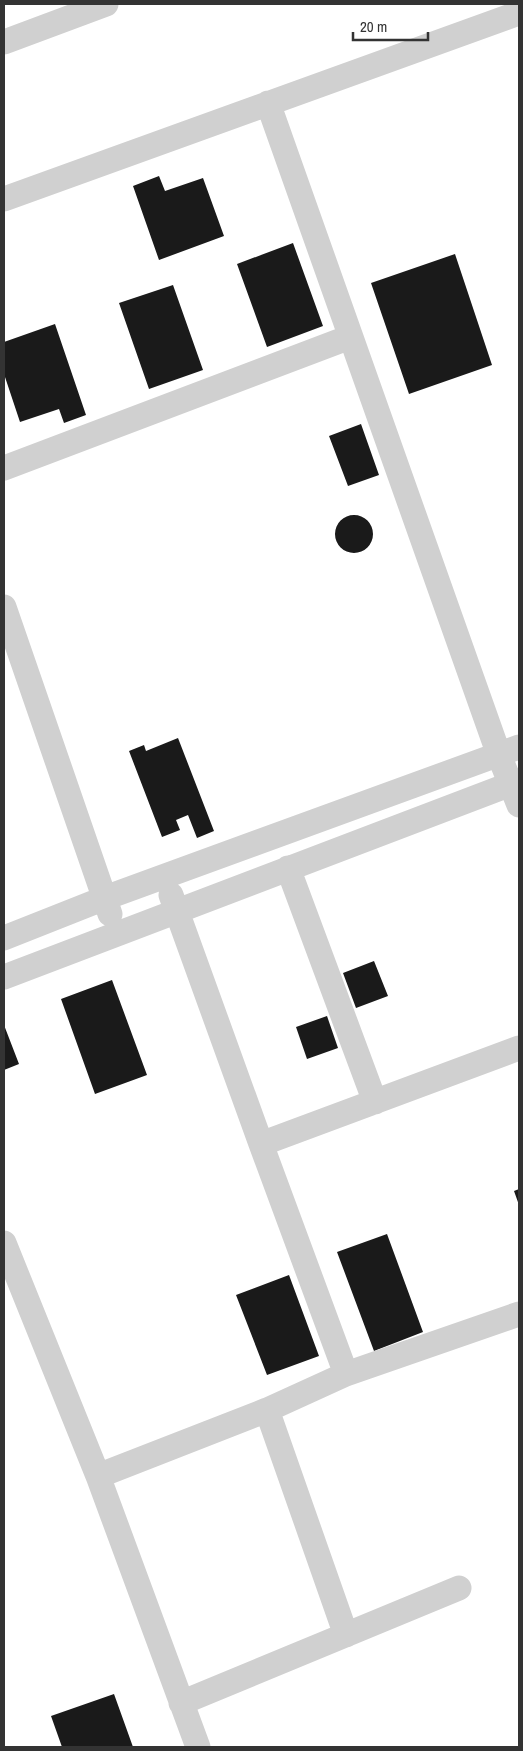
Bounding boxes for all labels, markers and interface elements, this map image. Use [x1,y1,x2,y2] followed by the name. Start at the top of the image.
[353,10,428,42] scale bar
[360,16,387,37] text: 20 m

